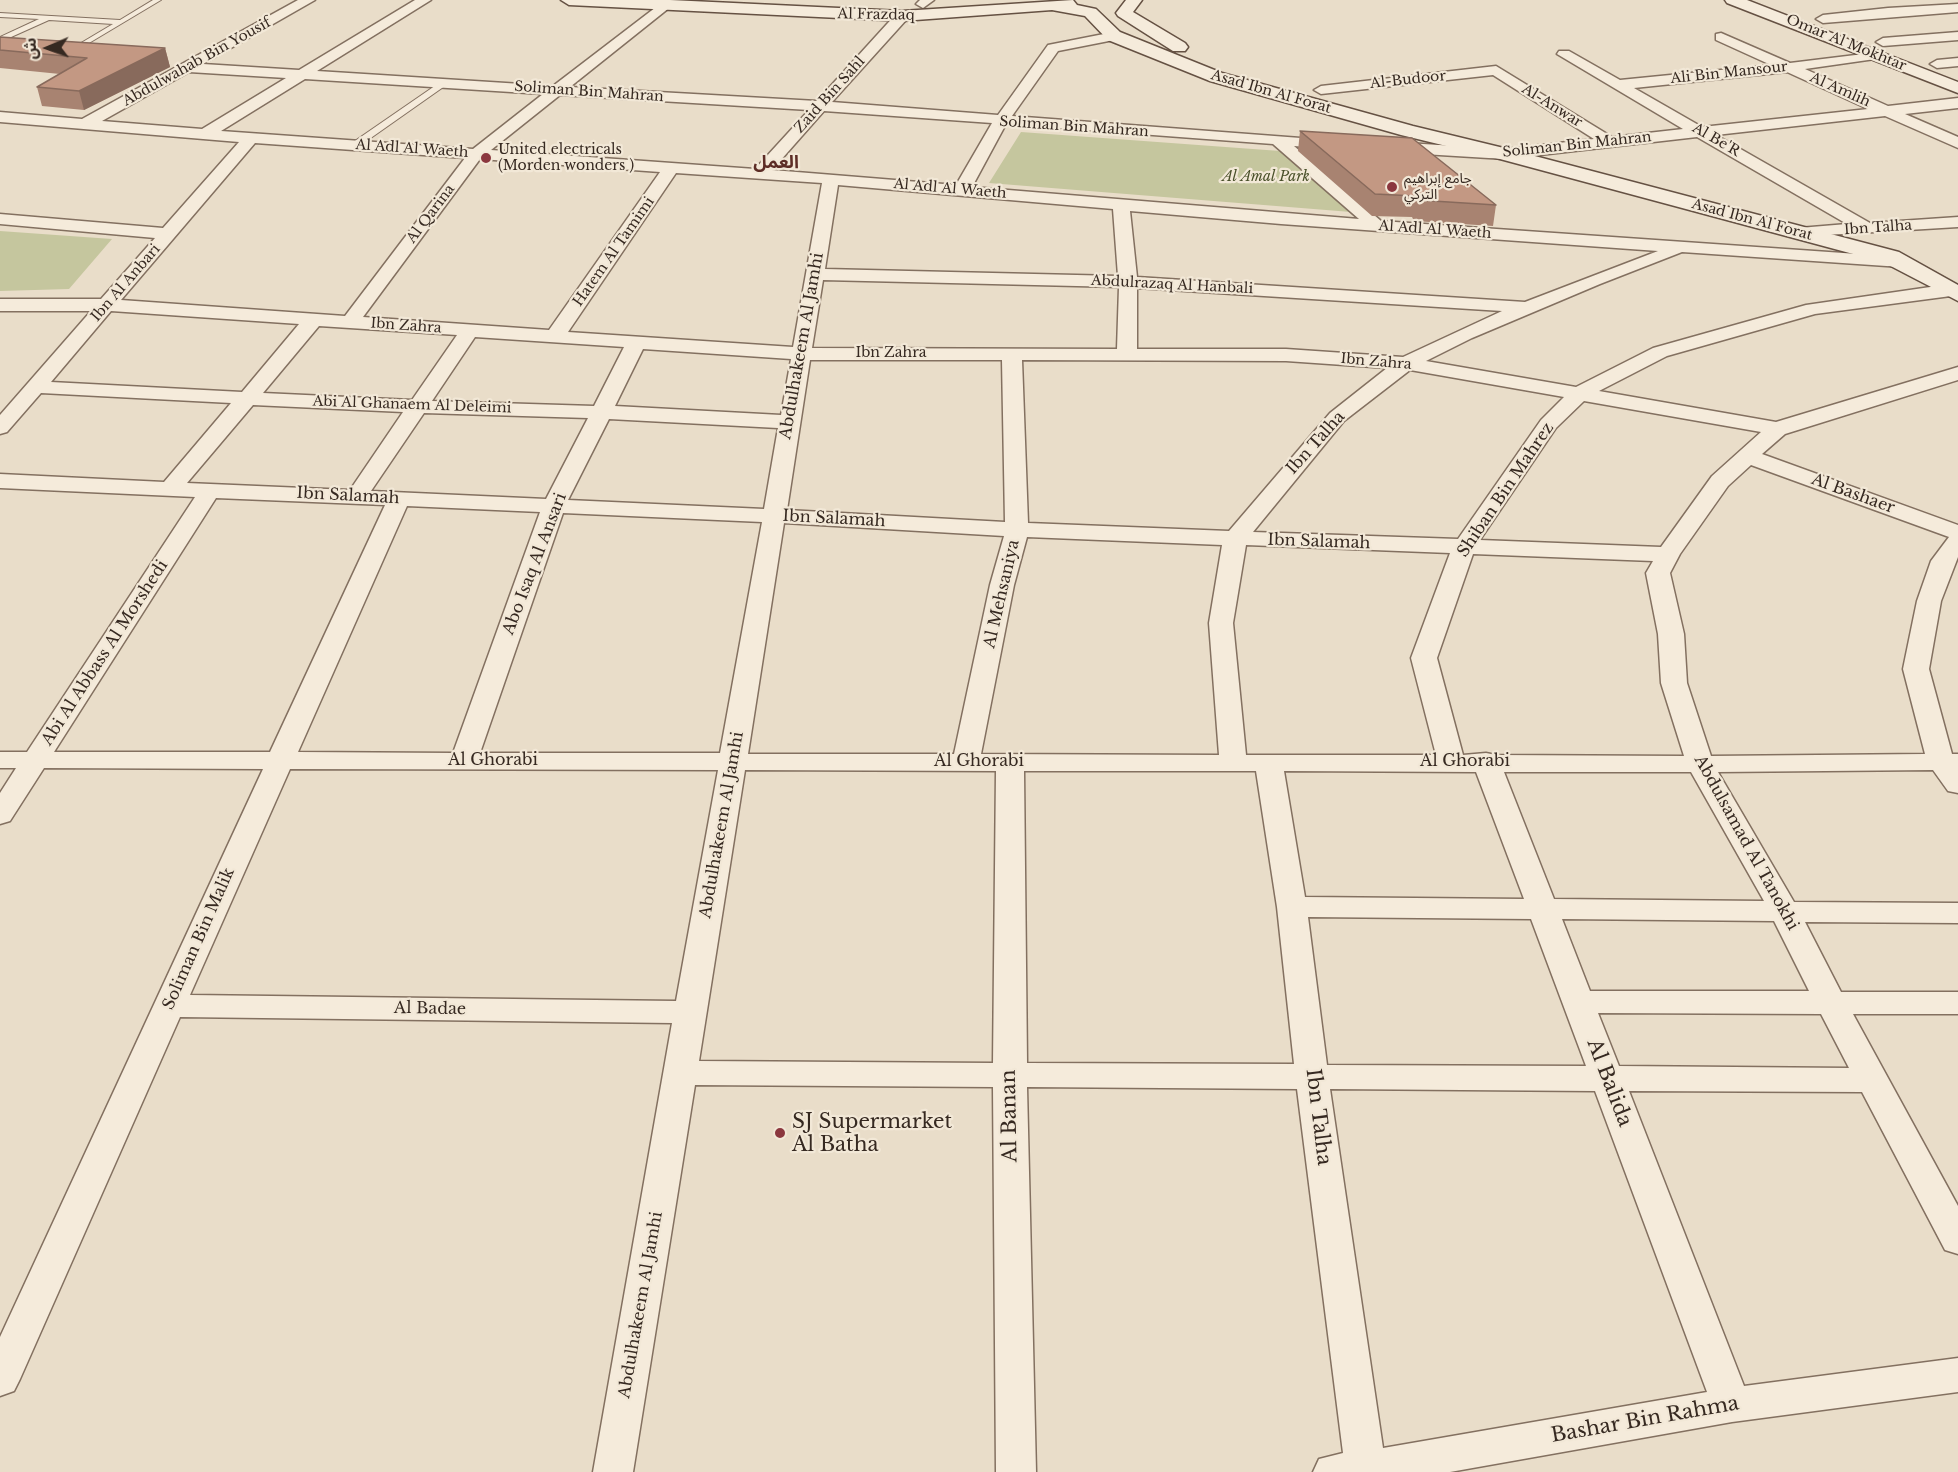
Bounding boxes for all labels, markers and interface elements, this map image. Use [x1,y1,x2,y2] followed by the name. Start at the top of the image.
[837,6,915,24] street label: Al Frazdaq
[1783,11,1909,75] street label: Omar Al Mokhtar
[120,14,274,110] street label: Abdulwahab Bin Yousif
[18,18,78,78] north arrow
[20,37,40,60] text: ش
[791,53,869,137] street label: Zaid Bin Sahl
[1670,59,1788,87] street label: Ali Bin Mansour
[1209,67,1333,117] street label: Asad Ibn Al Forat
[1369,68,1447,92] street label: Al-Budoor
[1807,69,1873,111] street label: Al Amlih
[514,78,664,106] street label: Soliman Bin Mahran
[1519,81,1585,131] street label: Al-Anwar
[999,113,1149,141] street label: Soliman Bin Mahran
[1689,120,1743,160] street label: Al Be'R
[1502,129,1652,161] street label: Soliman Bin Mahran
[355,137,469,161] street label: Al Adl Al Waeth
[498,142,634,174] place label: United electricals (Morden wonders )
[479,151,493,165] marker: United electricals (Morden wonders )
[753,152,799,174] district label: العمل
[1222,169,1310,185] park label: Al Amal Park
[1404,171,1472,204] place label: جامع إبراهيم التركي
[893,176,1007,202] street label: Al Adl Al Waeth
[1385,180,1399,194] marker: جامع إبراهيم التركي
[403,181,459,247] street label: Al Qarina
[570,194,658,310] street label: Hatem Al Tamimi
[1690,196,1814,244] street label: Asad Ibn Al Forat
[1843,217,1913,239] street label: Ibn Talha
[1378,218,1492,242] street label: Al Adl Al Waeth
[88,241,164,325] street label: Ibn Al Anbari
[776,251,828,441] street label: Abdulhakeem Al Jamhi
[1090,272,1254,298] street label: Abdulrazaq Al Hanbali
[370,315,442,337] street label: Ibn Zahra
[855,345,927,361] street label: Ibn Zahra
[1340,351,1412,373] street label: Ibn Zahra
[312,393,512,417] street label: Abi Al Ghanaem Al Deleimi
[1283,408,1349,478] street label: Ibn Talha
[1454,419,1558,561] street label: Shiban Bin Mahrez
[1809,470,1897,518] street label: Al Bashaer
[296,484,400,508] street label: Ibn Salamah
[499,490,571,638] street label: Abo Isaq Al Ansari
[782,507,886,531] street label: Ibn Salamah
[1267,531,1371,553] street label: Ibn Salamah
[980,538,1024,650] street label: Al Mehsaniya
[38,557,172,749] street label: Abi Al Abbass Al Morshedi
[696,730,748,920] street label: Abdulhakeem Al Jamhi
[448,750,538,770] street label: Al Ghorabi
[934,751,1024,771] street label: Al Ghorabi
[1420,751,1510,771] street label: Al Ghorabi
[1690,752,1802,934] street label: Abdulsamad Al Tanokhi
[159,865,239,1013] street label: Soliman Bin Malik
[394,999,466,1019] street label: Al Badae
[1581,1036,1637,1130] street label: Al Balida
[1300,1067,1336,1167] street label: Ibn Talha
[997,1069,1023,1163] street label: Al Banan
[792,1110,952,1157] place label: SJ Supermarket Al Batha
[773,1126,787,1140] marker: SJ Supermarket Al Batha
[615,1210,667,1400] street label: Abdulhakeem Al Jamhi
[1549,1392,1741,1448] street label: Bashar Bin Rahma

